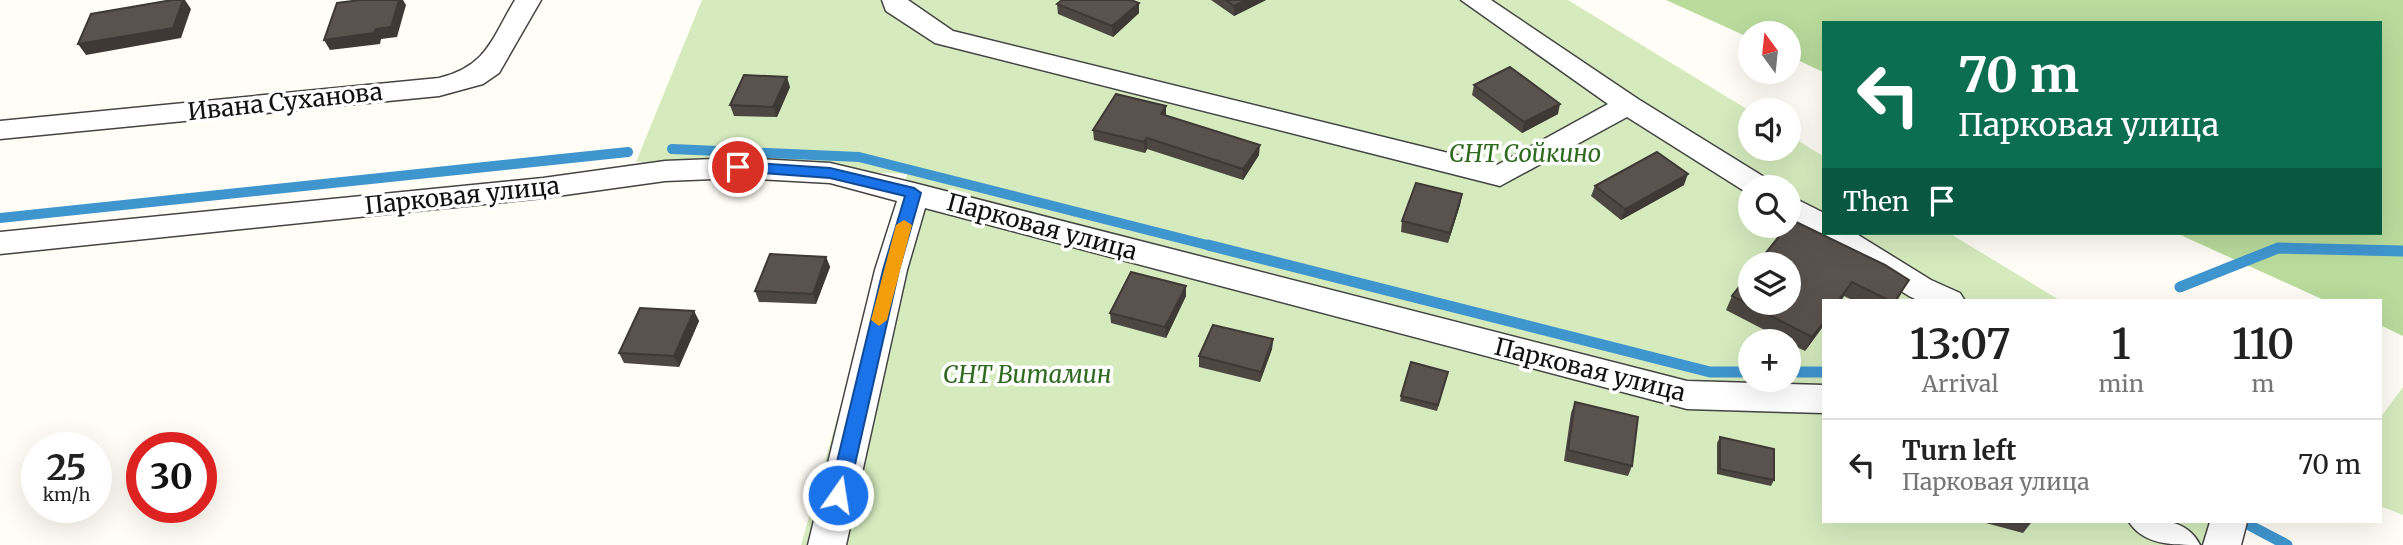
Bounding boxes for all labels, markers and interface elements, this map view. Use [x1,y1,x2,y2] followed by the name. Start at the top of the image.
[1738,21,1801,84] north arrow
[1738,21,1801,392] map controls
[1958,44,2079,105] text: 70 m
[1843,49,1934,140] icon: left
[186,76,384,127] street label: Ивана Суханова
[1738,98,1801,161] button: sound
[1958,105,2219,145] text: Парковая улица
[708,137,768,197] pin
[1449,138,1601,169] park label: СНТ Сойкино
[719,148,757,186] icon: arrive
[363,170,561,221] street label: Парковая улица
[1738,175,1801,238] button: search
[1923,182,1961,220] icon: arrive
[1843,185,1909,218] text: Then
[944,186,1141,267] street label: Парковая улица
[1738,252,1801,315] button: layers
[1910,318,2011,370] text: 13:07
[2112,318,2131,370] text: 1
[2232,318,2294,370] text: 110
[1738,329,1801,392] button: +
[1491,331,1689,408] street label: Парковая улица
[943,359,1111,390] park label: СНТ Витамин
[1922,369,1999,398] text: Arrival
[2098,369,2144,398] text: min
[2252,369,2274,398] text: m
[126,432,217,523] speed limit sign: 30
[1902,434,2016,467] text: Turn left
[46,446,87,490] text: 25
[1843,446,1881,484] icon: left
[2298,448,2361,481] text: 70 m
[801,458,875,532] position arrow
[1902,467,2090,496] text: Парковая улица
[43,483,90,506] text: km/h

